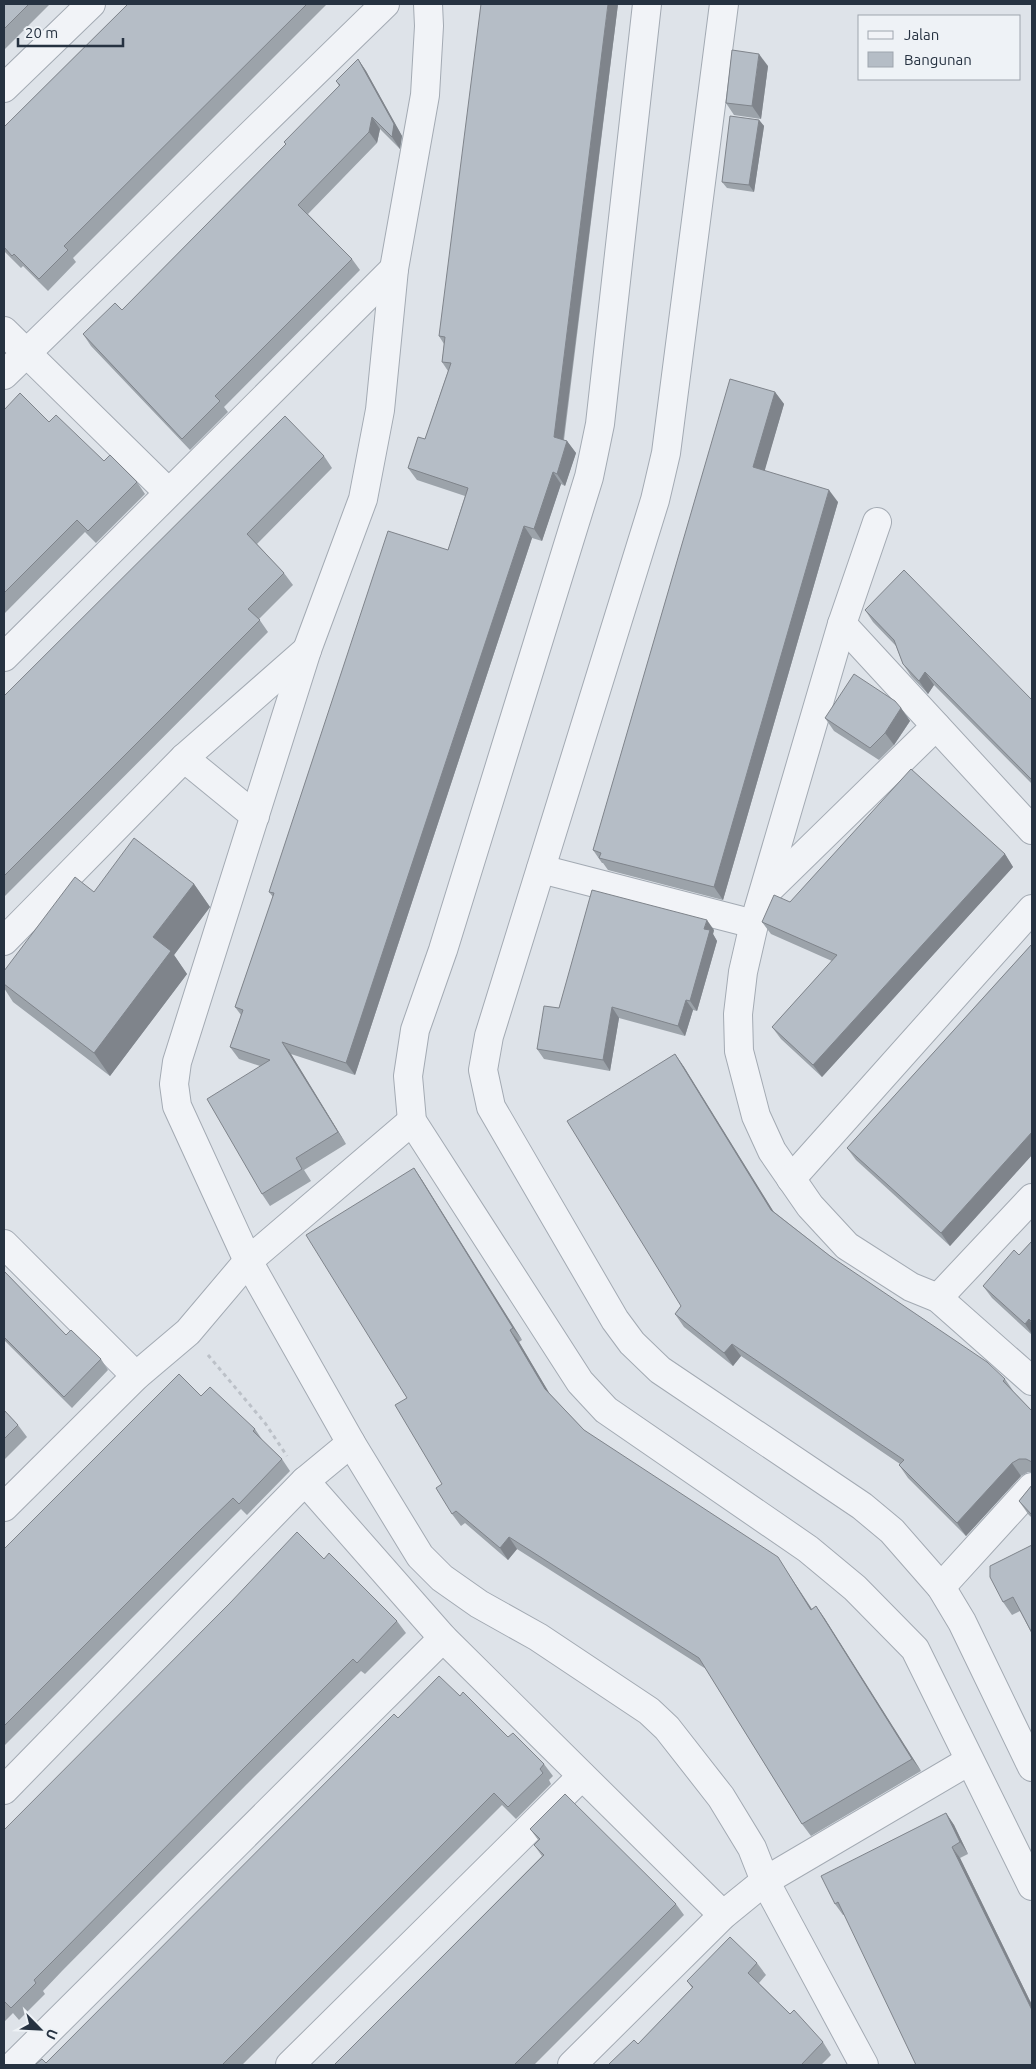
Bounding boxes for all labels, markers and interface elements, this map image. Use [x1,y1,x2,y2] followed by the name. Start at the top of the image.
[18,15,122,47] scale bar
[858,15,1021,80] legend
[25,24,58,41] text: 20 m
[904,26,939,43] text: Jalan
[904,51,972,68] text: Bangunan
[15,2004,65,2054] north arrow
[43,2027,61,2042] text: U

